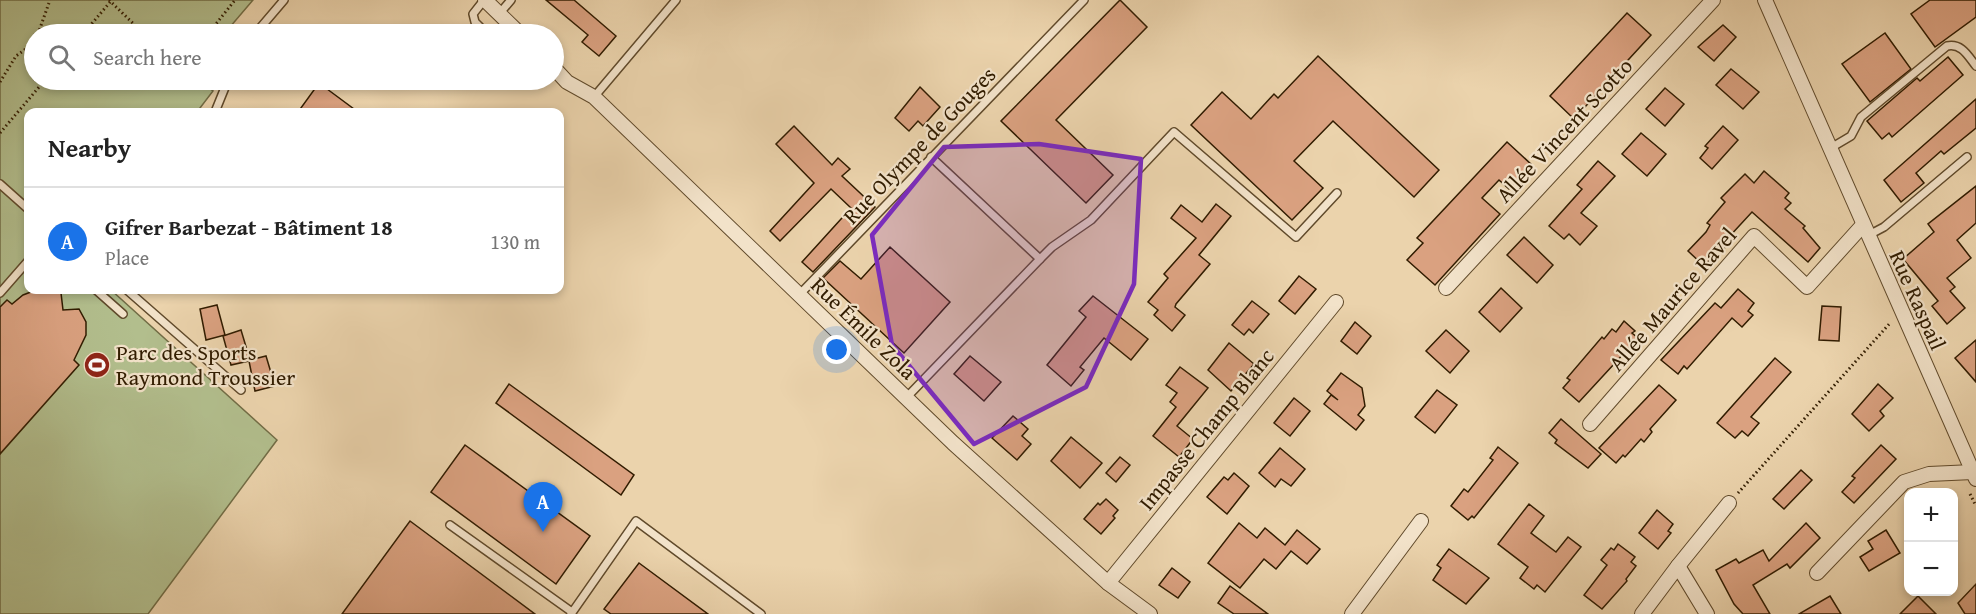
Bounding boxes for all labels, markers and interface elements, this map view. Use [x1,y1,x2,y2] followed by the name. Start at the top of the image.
[24,24,564,90] search box
[45,41,78,74] icon: search
[93,41,202,73] text: Search here
[1488,50,1640,210] street label: Allée Vincent Scotto
[835,59,1003,231] street label: Rue Olympe de Gouges
[48,128,131,167] text: Nearby
[105,211,393,243] text: Gifrer Barbezat - Bâtiment 18
[1600,220,1744,378] street label: Allée Maurice Ravel
[61,227,74,256] text: A
[490,227,540,256] text: 130 m
[105,243,149,272] text: Place
[1882,245,1954,355] street label: Rue Raspail
[804,269,924,387] street label: Rue Émile Zola
[822,335,851,364] your location
[116,336,295,393] place label: Parc des Sports Raymond Troussier
[1131,341,1282,517] street label: Impasse Champ Blanc
[82,350,112,380] sports icon: Parc des Sports Raymond Troussier
[524,482,562,532] pin: A
[1904,488,1958,596] map controls
[1904,488,1958,542] button: +
[1904,542,1958,596] button: −

